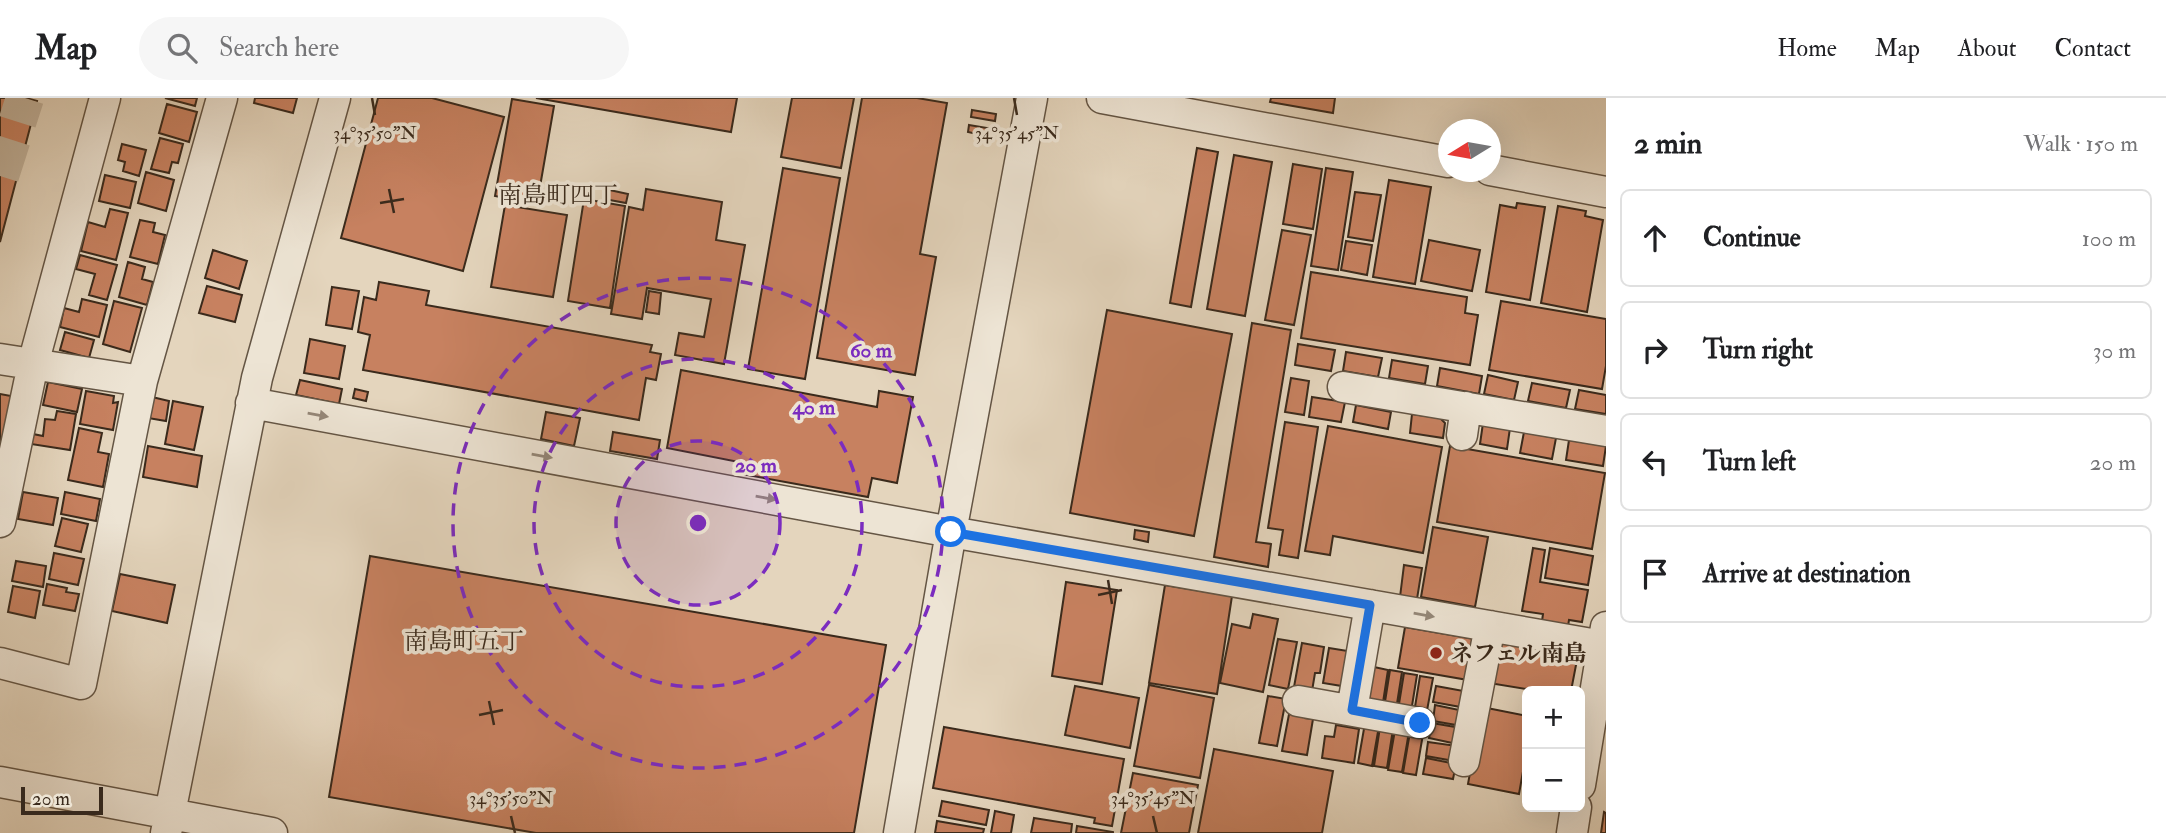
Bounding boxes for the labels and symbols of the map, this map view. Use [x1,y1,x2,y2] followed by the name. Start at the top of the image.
[1438,119,1501,182] north arrow
[333,122,417,145] text: 34°35'50"N
[975,122,1059,145] text: 34°35'45"N
[498,180,618,211] district label: 南島町四丁
[850,337,893,364] text: 60 m
[792,394,836,421] text: 40 m
[307,410,329,421] one-way arrow
[531,451,553,462] one-way arrow
[735,452,778,479] text: 20 m
[755,492,777,503] one-way arrow
[686,511,710,535] centre of rings
[935,516,966,547] route start
[1413,610,1435,621] one-way arrow
[404,626,524,657] district label: 南島町五丁
[1450,639,1587,668] place label: ネフェル南島
[1428,645,1444,661] marker: ネフェル南島
[1404,707,1435,738] route end
[21,784,103,816] scale bar
[469,787,553,810] text: 34°35'50"N
[1111,787,1195,810] text: 34°35'45"N

